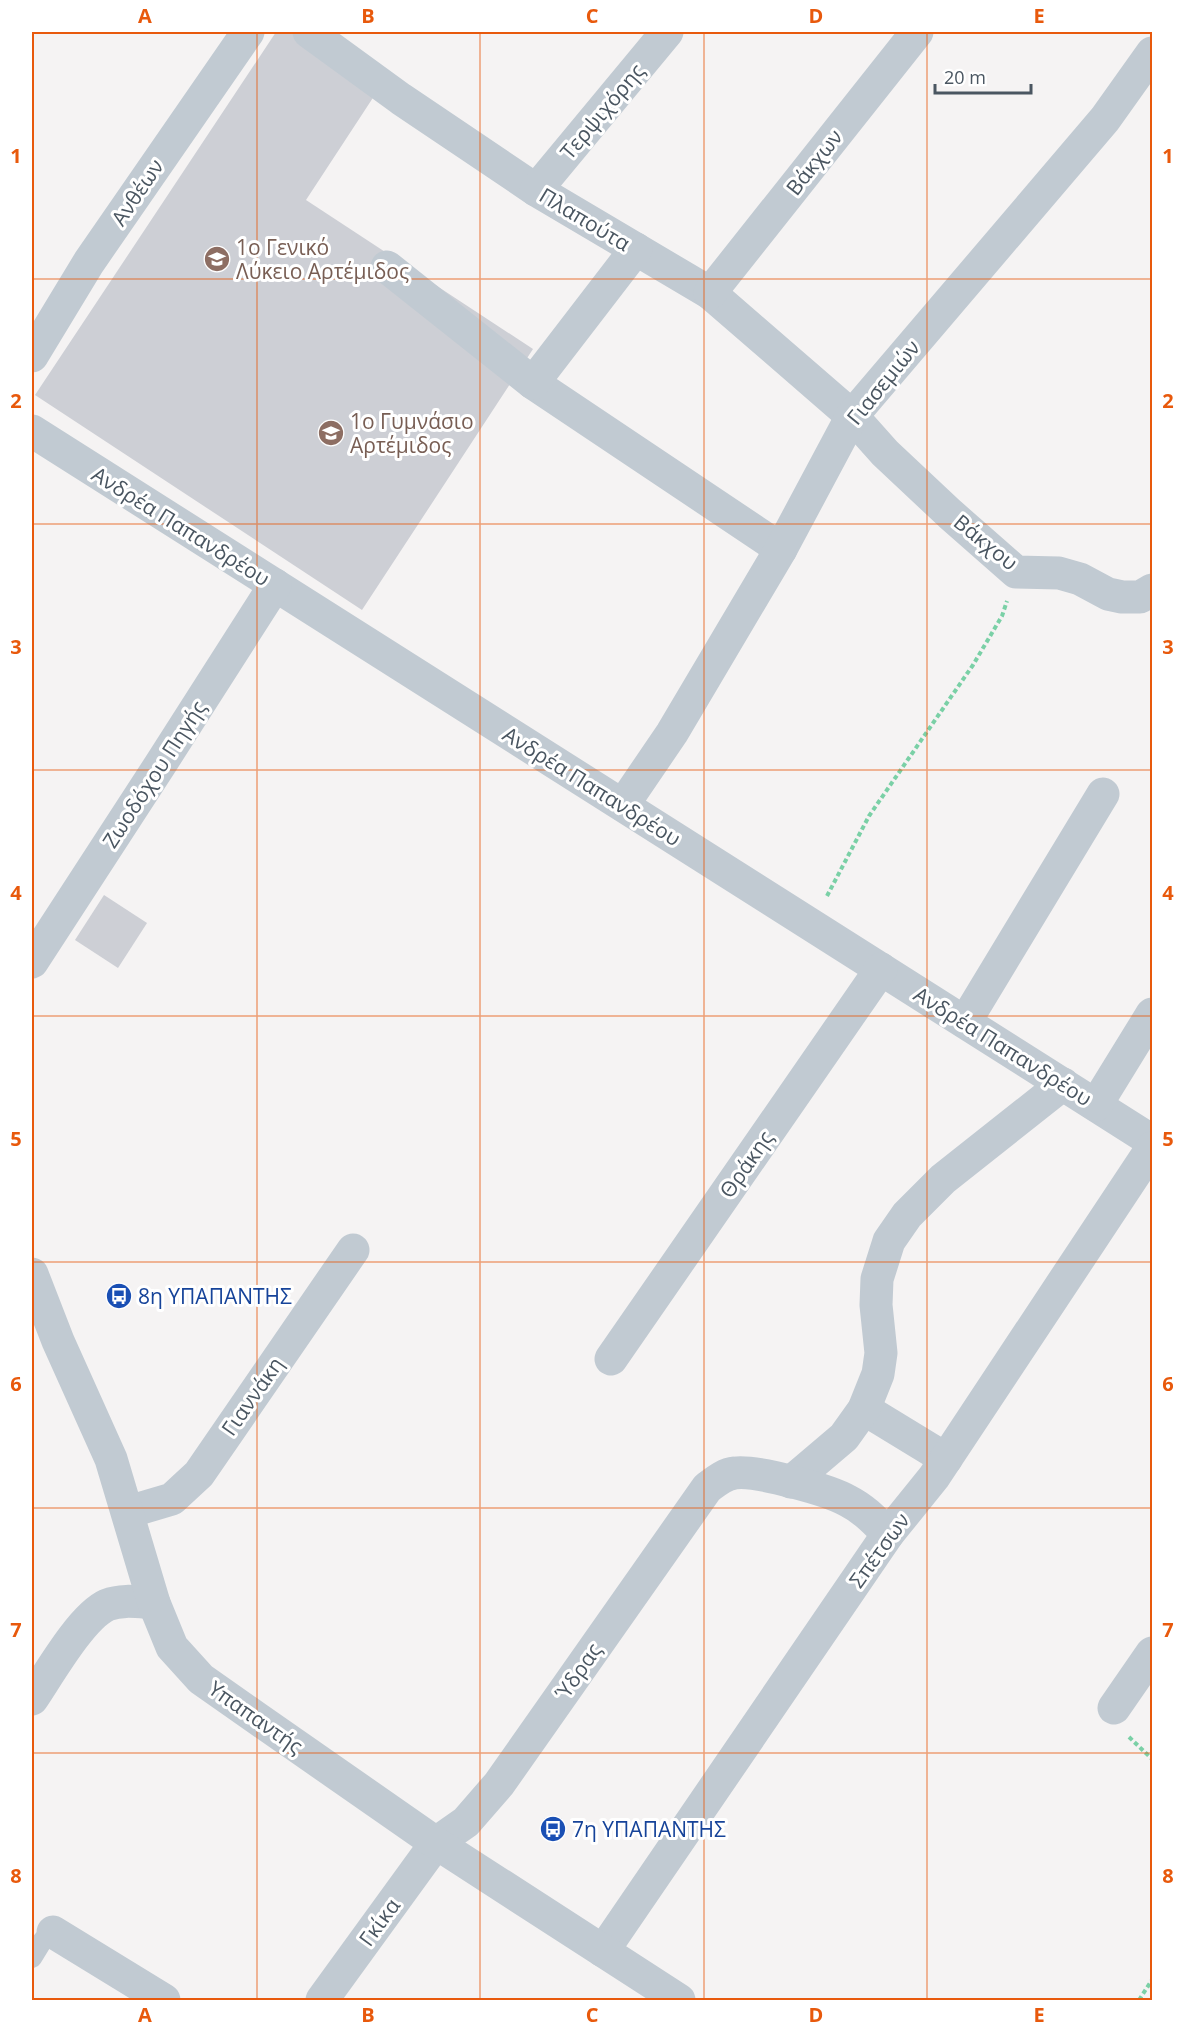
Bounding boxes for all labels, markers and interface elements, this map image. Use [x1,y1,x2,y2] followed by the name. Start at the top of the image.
[138,2,152,29] text: A
[361,2,375,29] text: B
[586,2,599,29] text: C
[809,2,823,29] text: D
[1033,2,1045,29] text: E
[554,57,650,165] street label: Τερψιχόρης
[935,57,1031,95] scale bar
[944,65,986,89] text: 20 m
[779,123,849,201] street label: Βάκχων
[10,142,22,169] text: 1
[1162,142,1174,169] text: 1
[105,153,169,231] street label: Ανθέων
[534,181,636,257] street label: Πλαπούτα
[236,233,409,285] place label: 1ο Γενικό Λύκειο Αρτέμιδος
[202,244,232,274] school or university icon: 1ο Γενικό Λύκειο Αρτέμιδος
[840,334,926,430] street label: Γιασεμιών
[10,387,22,414] text: 2
[1162,387,1174,414] text: 2
[350,407,474,459] place label: 1ο Γυμνάσιο Αρτέμιδος
[316,418,346,448] school or university icon: 1ο Γυμνάσιο Αρτέμιδος
[87,460,275,592] street label: Ανδρέα Παπανδρέου
[948,508,1024,576] street label: Βάκχου
[10,633,22,660] text: 3
[1162,633,1174,660] text: 3
[96,695,212,853] street label: Ζωοδόχου Πηγής
[498,720,686,852] street label: Ανδρέα Παπανδρέου
[10,879,22,906] text: 4
[1162,879,1174,906] text: 4
[909,980,1097,1112] street label: Ανδρέα Παπανδρέου
[10,1125,22,1152] text: 5
[713,1125,779,1203] street label: Θράκης
[1162,1125,1174,1152] text: 5
[104,1281,134,1311] bus stop icon: 8η ΥΠΑΠΑΝΤΗΣ
[138,1282,292,1310] place label: 8η ΥΠΑΠΑΝΤΗΣ
[215,1351,289,1441] street label: Γιαννάκη
[10,1370,22,1397] text: 6
[1162,1370,1174,1397] text: 6
[842,1507,916,1593] street label: Σπέτσων
[10,1616,22,1643] text: 7
[1162,1616,1174,1643] text: 7
[548,1637,608,1706] street label: Ύδρας
[203,1674,309,1760] street label: Υπαπαντής
[538,1814,568,1844] bus stop icon: 7η ΥΠΑΠΑΝΤΗΣ
[572,1815,726,1843] place label: 7η ΥΠΑΠΑΝΤΗΣ
[10,1862,22,1889] text: 8
[1162,1862,1174,1889] text: 8
[352,1892,406,1952] street label: Γκίκα
[138,2001,152,2028] text: A
[361,2001,375,2028] text: B
[586,2001,599,2028] text: C
[809,2001,823,2028] text: D
[1033,2001,1045,2028] text: E

